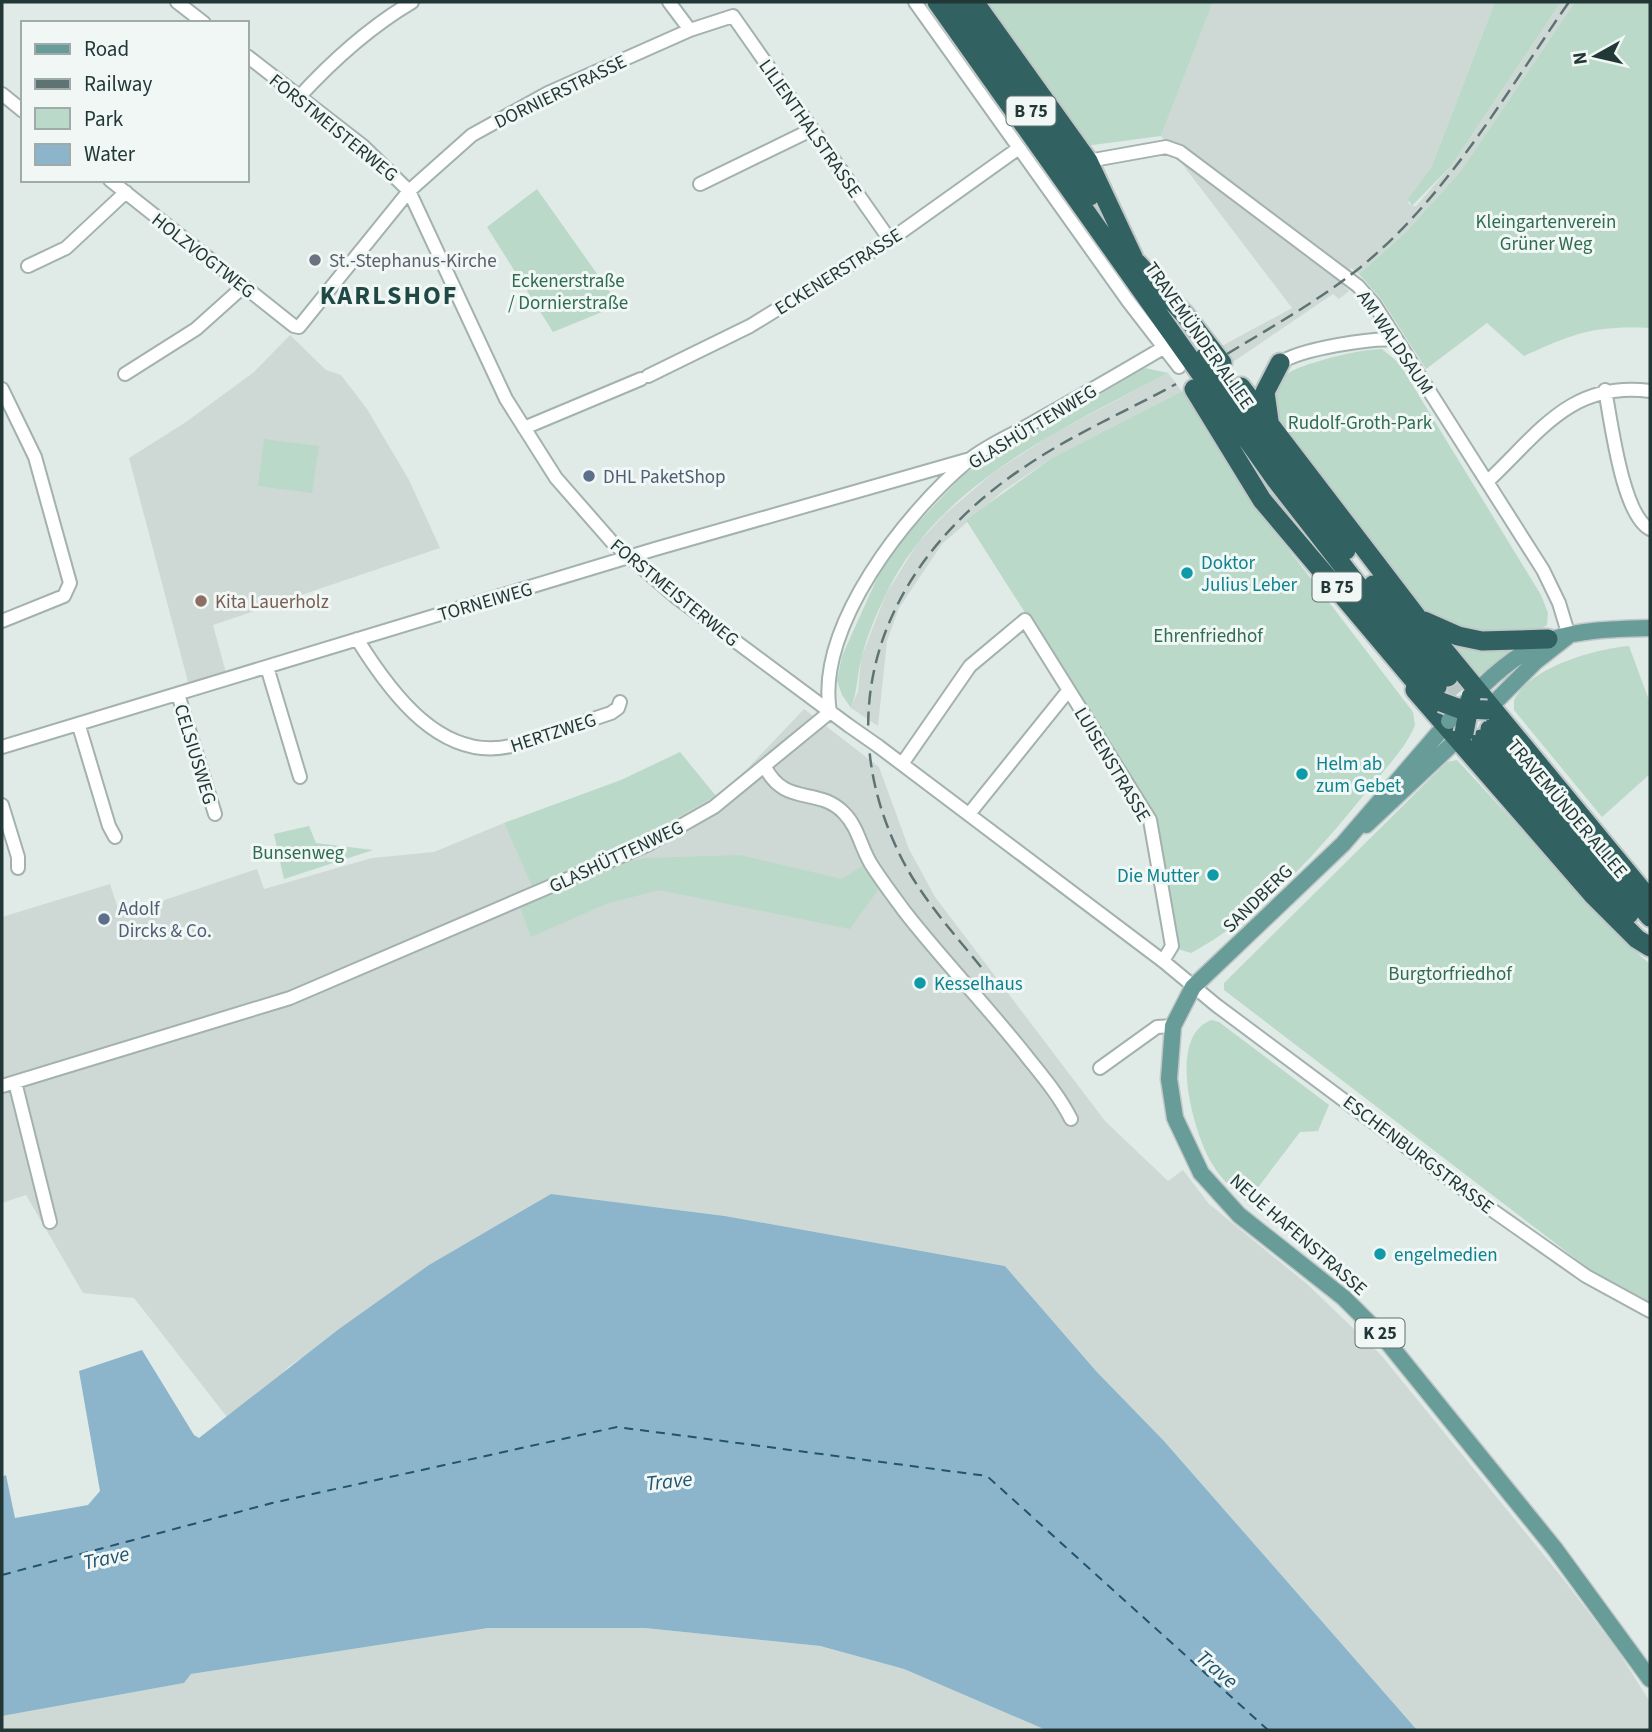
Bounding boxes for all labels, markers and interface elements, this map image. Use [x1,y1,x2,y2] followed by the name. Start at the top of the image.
[21,21,248,182] legend
[1561,21,1631,91] north arrow
[84,34,129,64] text: Road
[490,49,631,136] street label: DORNIERSTRASSE
[1566,50,1595,66] text: N
[752,54,868,204] street label: LILIENTHALSTRASSE
[263,68,403,189] street label: FORSTMEISTERWEG
[84,69,152,99] text: Railway
[1006,96,1056,126] road number: B 75
[84,104,124,134] text: Park
[84,139,136,169] text: Water
[146,207,261,305] street label: HOLZVOGTWEG
[1476,209,1616,258] park label: Kleingartenverein Grüner Weg
[770,222,908,322] street label: ECKENERSTRASSE
[329,248,497,275] place label: St.-Stephanus-Kirche
[307,252,323,268] marker: St.-Stephanus-Kirche
[1138,257,1260,415] street label: TRAVEMÜNDER ALLEE
[508,268,628,317] park label: Eckenerstraße / Dornierstraße
[320,277,458,314] district label: KARLSHOF
[1350,285,1440,400] street label: AM WALDSAUM
[963,378,1102,476] street label: GLASHÜTTENWEG
[1288,410,1433,437] park label: Rudolf-Groth-Park
[603,464,726,491] place label: DHL PaketShop
[581,468,597,484] marker: DHL PaketShop
[604,533,744,654] street label: FORSTMEISTERWEG
[1201,550,1297,599] place label: Doktor Julius Leber
[1179,565,1195,581] marker: Doktor Julius Leber
[1312,572,1362,602] road number: B 75
[435,576,536,629] street label: TORNEIWEG
[215,589,329,616] place label: Kita Lauerholz
[193,593,209,609] marker: Kita Lauerholz
[1153,623,1264,650] park label: Ehrenfriedhof
[166,701,223,808] street label: CELSIUSWEG
[1067,702,1157,827] street label: LUISENSTRASSE
[507,707,600,760] street label: HERTZWEG
[1501,734,1633,884] street label: TRAVEMÜNDER ALLEE
[1316,751,1402,800] place label: Helm ab zum Gebet
[1294,766,1310,782] marker: Helm ab zum Gebet
[545,814,688,900] street label: GLASHÜTTENWEG
[252,840,344,867] park label: Bunsenweg
[1217,859,1299,939] street label: SANDBERG
[1117,863,1199,890] place label: Die Mutter
[1205,867,1221,883] marker: Die Mutter
[118,896,212,945] place label: Adolf Dircks & Co.
[96,911,112,927] marker: Adolf Dircks & Co.
[1388,961,1513,988] park label: Burgtorfriedhof
[934,971,1023,998] place label: Kesselhaus
[912,975,928,991] marker: Kesselhaus
[1337,1089,1499,1221] street label: ESCHENBURGSTRASSE
[1224,1168,1372,1302] street label: NEUE HAFENSTRASSE
[1394,1242,1498,1269] place label: engelmedien
[1372,1246,1388,1262] marker: engelmedien
[1356,1318,1404,1348] road number: K 25
[644,1464,694,1498] water label: Trave
[80,1538,132,1578] water label: Trave
[1189,1643,1245,1695] water label: Trave

